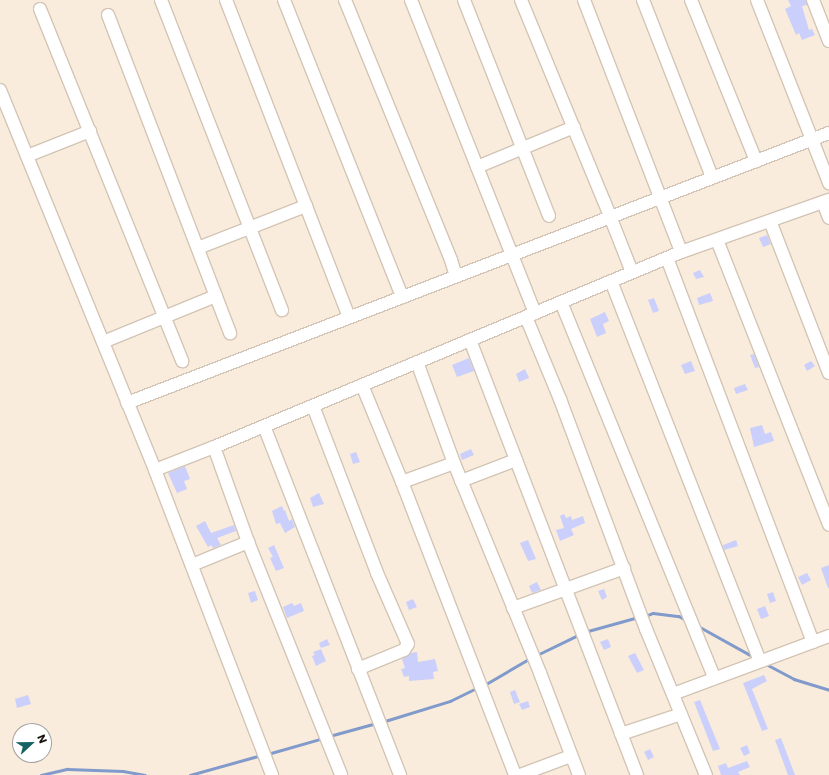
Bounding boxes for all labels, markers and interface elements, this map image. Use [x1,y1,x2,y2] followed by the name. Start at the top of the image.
[12,723,52,763] north arrow
[33,732,51,746] text: N

